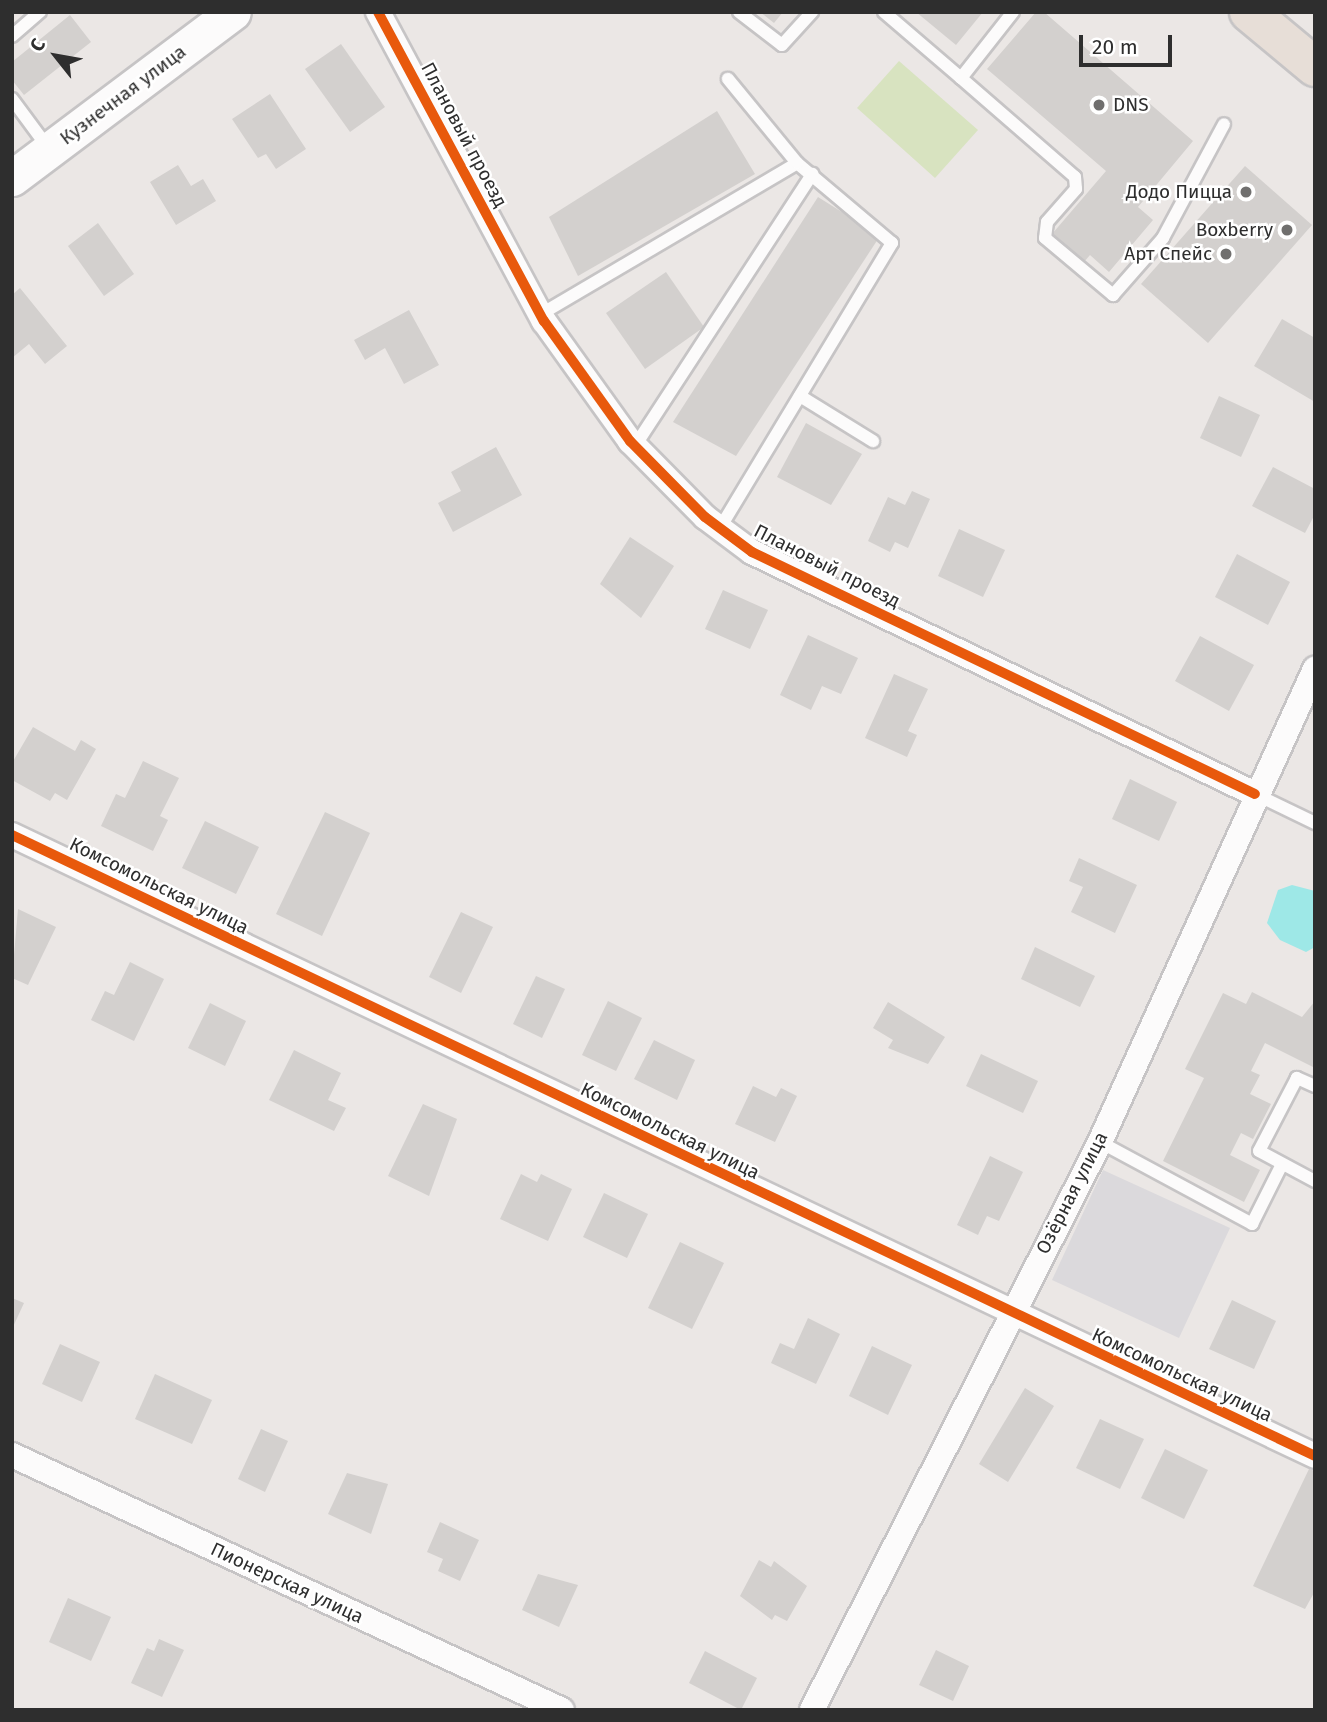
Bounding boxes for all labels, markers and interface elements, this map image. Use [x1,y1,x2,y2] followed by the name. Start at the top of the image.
[21,21,91,91] north arrow
[1082,21,1175,65] scale bar
[25,34,50,56] text: С
[1092,34,1138,60] text: 20 m
[56,40,190,150] street label: Кузнечная улица
[416,59,512,211] street label: Плановый проезд
[1113,94,1149,116] place label: DNS
[1091,97,1107,113] marker: DNS
[1126,181,1232,203] place label: Додо Пицца
[1238,184,1254,200] marker: Додо Пицца
[1196,219,1273,241] place label: Boxberry
[1279,222,1295,238] marker: Boxberry
[1124,243,1212,265] place label: Арт Спейс
[1218,246,1234,262] marker: Арт Спейс
[750,519,904,613] street label: Плановый проезд
[66,833,252,939] street label: Комсомольская улица
[577,1078,763,1184] street label: Комсомольская улица
[1031,1128,1113,1258] street label: Озёрная улица
[1088,1323,1276,1427] street label: Комсомольская улица
[207,1538,367,1628] street label: Пионерская улица

